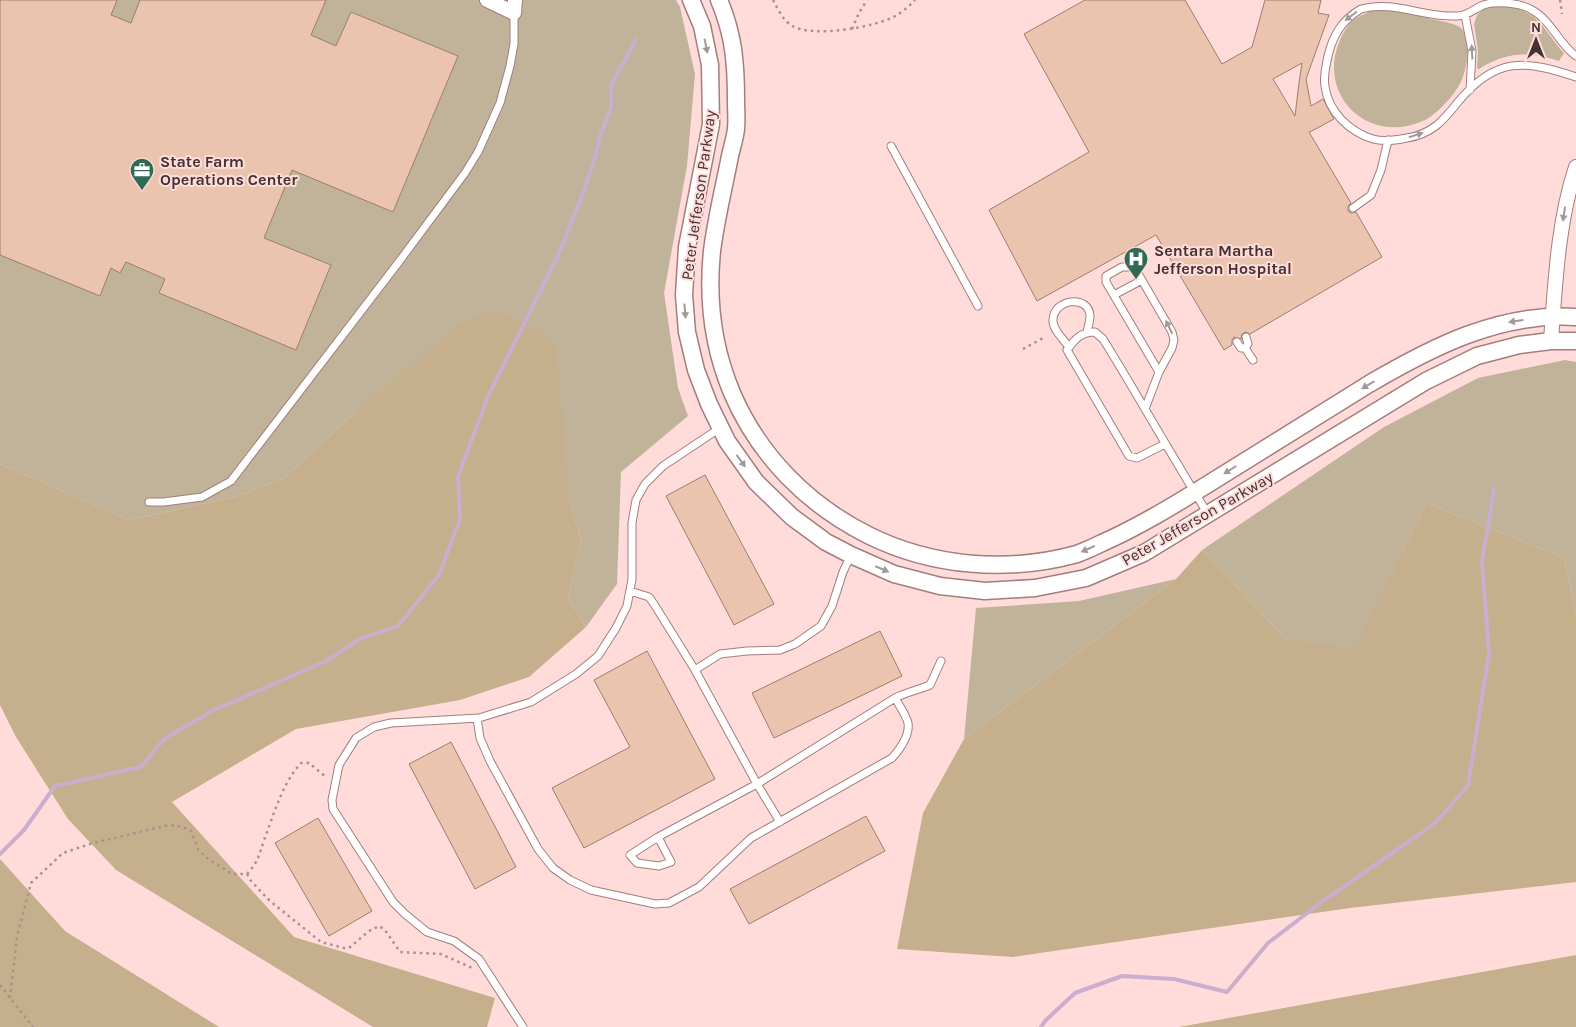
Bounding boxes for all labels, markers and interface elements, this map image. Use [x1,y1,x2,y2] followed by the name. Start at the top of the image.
[1344,11,1358,21] one-way arrow
[1511,15,1561,65] north arrow
[1531,19,1541,36] text: N
[702,39,710,54] one-way arrow
[1467,44,1475,60] one-way arrow
[677,108,720,281] street label: Peter Jefferson Parkway
[1409,131,1424,139] one-way arrow
[160,152,298,189] place label: State Farm Operations Center
[129,157,155,191] office icon: State Farm Operations Center
[1560,206,1568,222] one-way arrow
[1154,241,1292,278] place label: Sentara Martha Jefferson Hospital
[1123,246,1149,280] hospital icon: Sentara Martha Jefferson Hospital
[681,303,689,319] one-way arrow
[1508,317,1524,325] one-way arrow
[1165,320,1173,335] one-way arrow
[1362,381,1375,390] one-way arrow
[736,454,747,467] one-way arrow
[1223,466,1237,475] one-way arrow
[1118,467,1277,570] street label: Peter Jefferson Parkway
[1081,546,1095,554] one-way arrow
[875,565,889,573] one-way arrow

